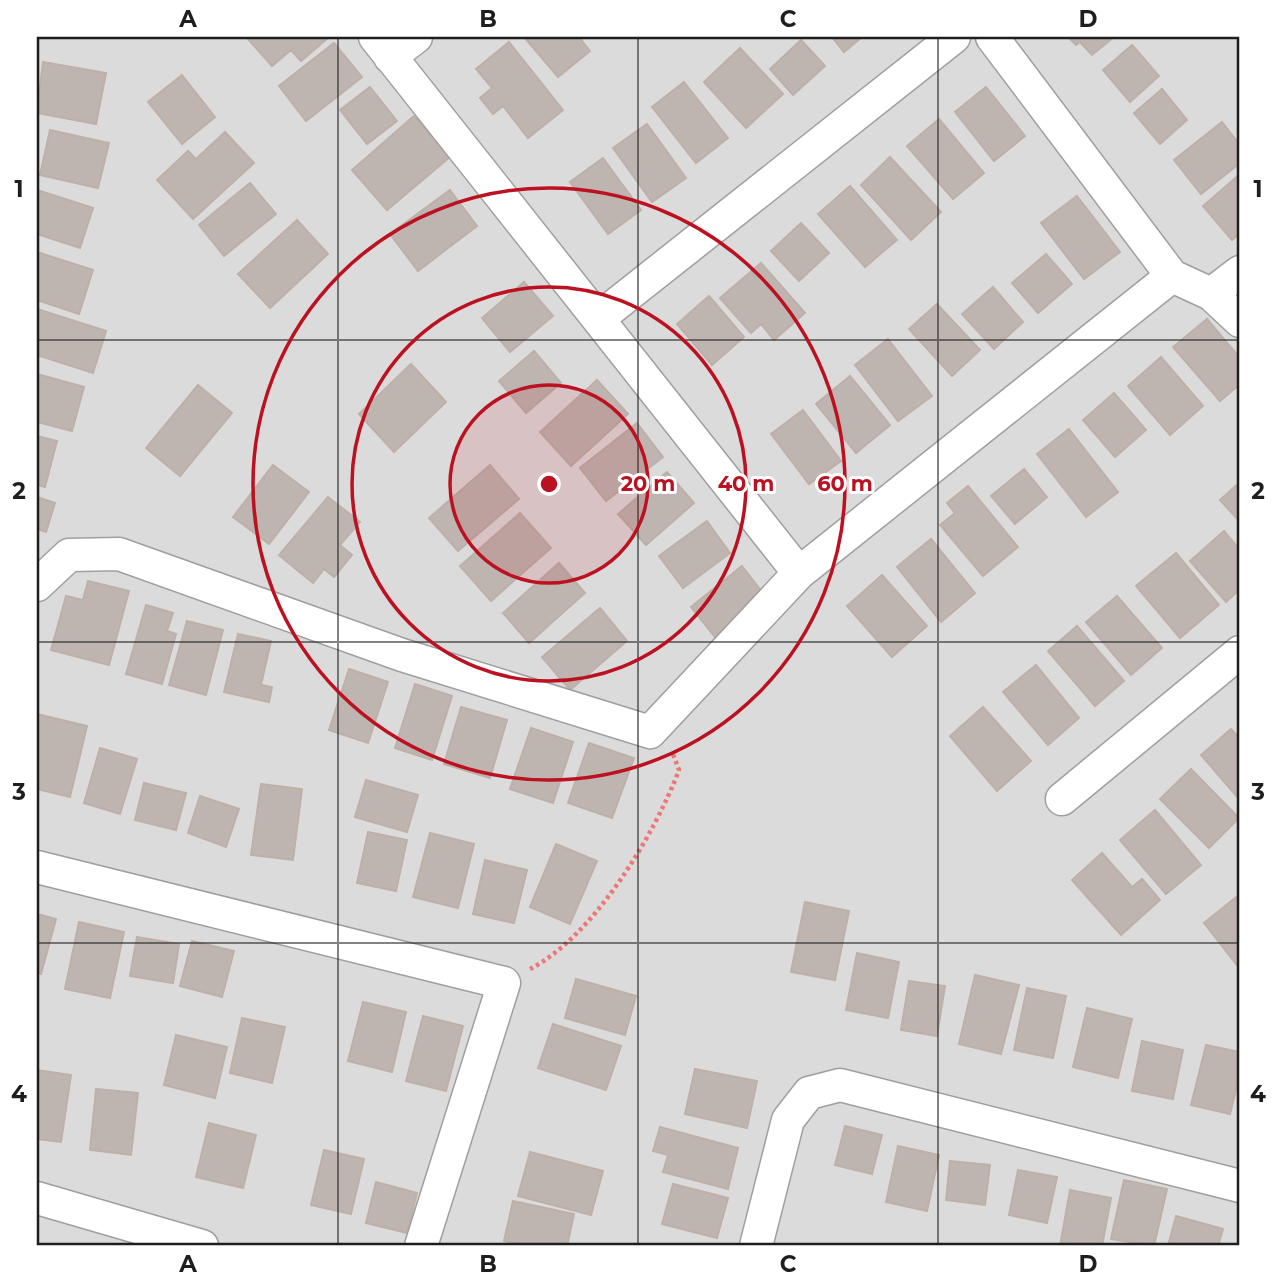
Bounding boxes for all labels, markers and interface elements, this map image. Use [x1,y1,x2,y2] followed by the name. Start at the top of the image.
[178,5,197,33] text: A
[479,5,497,33] text: B
[780,5,797,33] text: C
[1079,5,1098,33] text: D
[14,175,24,203] text: 1
[1253,175,1263,203] text: 1
[621,471,675,496] text: 20 m
[718,471,774,496] text: 40 m
[817,471,873,496] text: 60 m
[537,472,561,496] centre of rings
[12,477,26,505] text: 2
[1251,477,1265,505] text: 2
[11,778,26,806] text: 3
[1250,778,1265,806] text: 3
[11,1080,27,1108] text: 4
[1250,1080,1266,1108] text: 4
[178,1250,197,1278] text: A
[479,1250,497,1278] text: B
[780,1250,797,1278] text: C
[1079,1250,1098,1278] text: D

